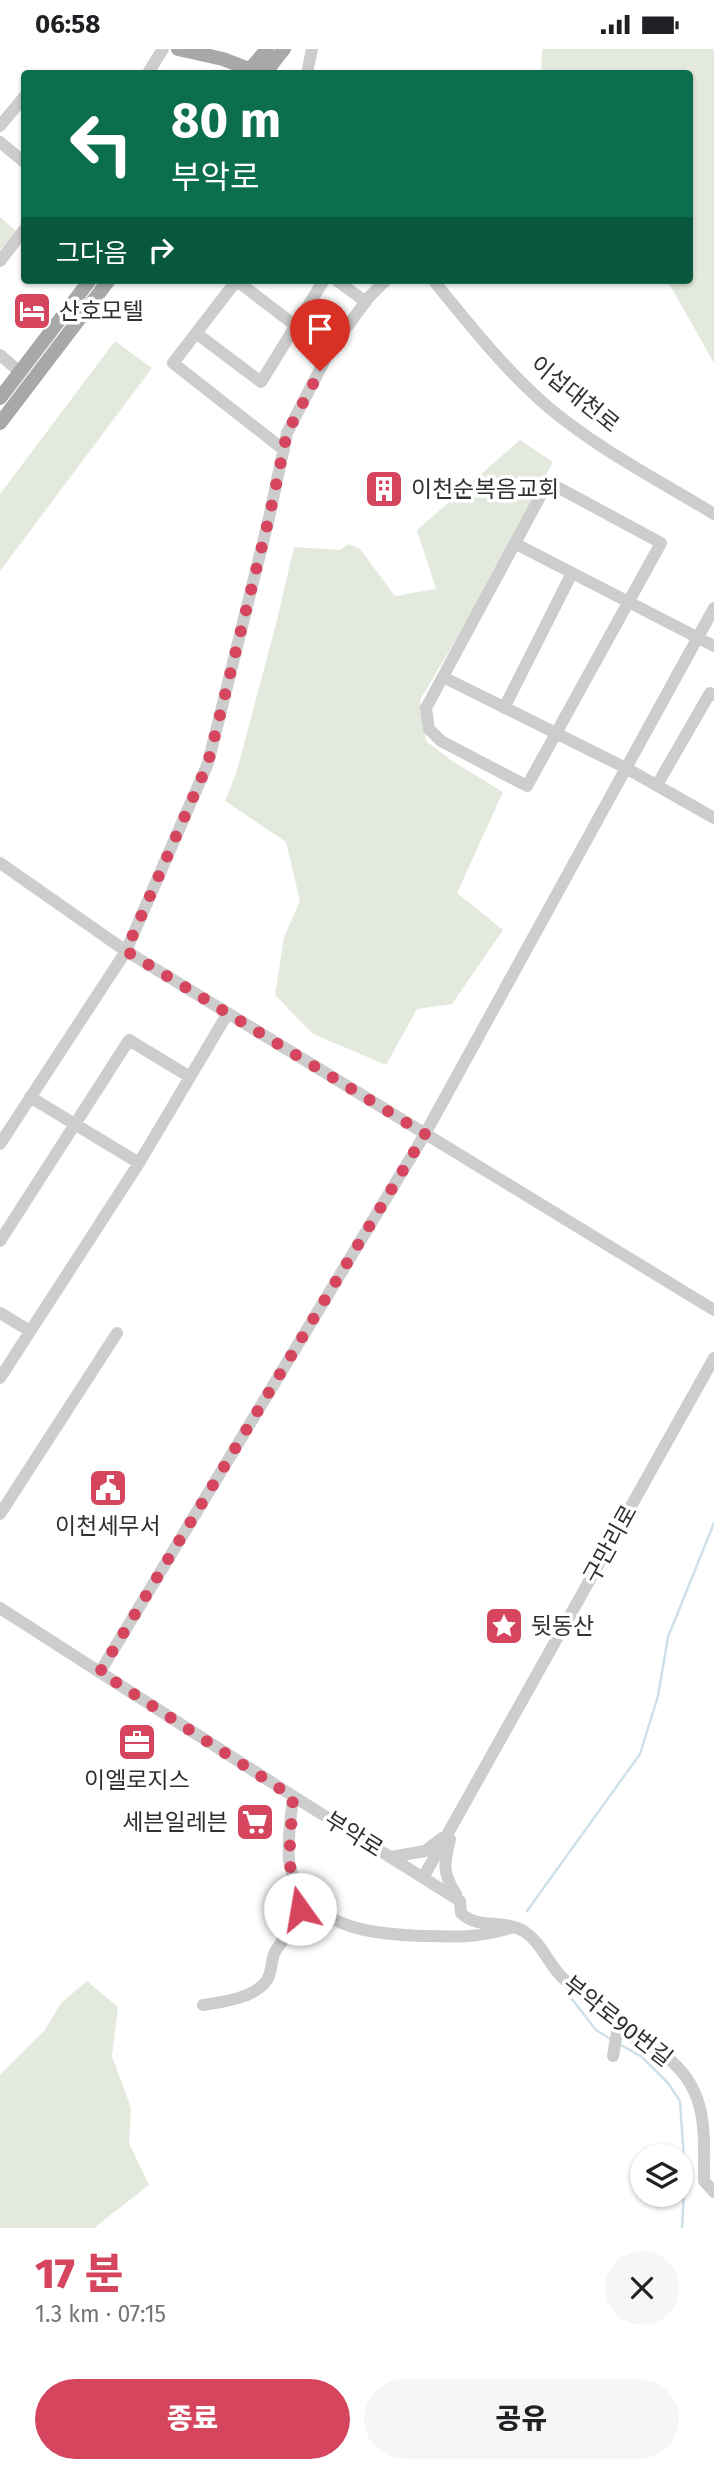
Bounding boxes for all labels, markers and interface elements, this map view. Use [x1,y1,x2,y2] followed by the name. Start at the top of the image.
[35,9,100,40] text: 06:58
[171,91,281,150] text: 80 m
[56,98,147,189] icon: left
[171,158,259,196] text: 부악로
[142,231,180,269] icon: right
[56,238,128,269] text: 그다음
[11,290,53,332] hotel icon: 산호모텔
[59,297,144,325] place label: 산호모텔
[290,299,350,371] pin
[301,310,339,348] icon: arrive
[525,350,625,438] street label: 이섭대천로
[363,468,405,510] building icon: 이천순복음교회
[411,475,559,503] place label: 이천순복음교회
[87,1467,129,1509] public building icon: 이천세무서
[577,1500,643,1588] street label: 구만리로
[55,1512,161,1540] place label: 이천세무서
[483,1605,525,1647] place icon: 뒷동산
[531,1612,594,1640] place label: 뒷동산
[116,1721,158,1763] office icon: 이엘로지스
[84,1766,190,1794] place label: 이엘로지스
[234,1801,276,1843] supermarket icon: 세븐일레븐
[320,1805,388,1863] street label: 부악로
[122,1808,228,1836] place label: 세븐일레븐
[263,1872,337,1946] position arrow
[558,1970,678,2072] street label: 부악로90번길
[630,2144,693,2207] map controls
[630,2144,693,2207] button: layers
[35,2249,123,2299] text: 17 분
[605,2251,679,2325] button: close
[35,2300,166,2328] text: 1.3 km · 07:15
[35,2379,350,2459] button: 종료
[364,2379,679,2459] button: 공유

